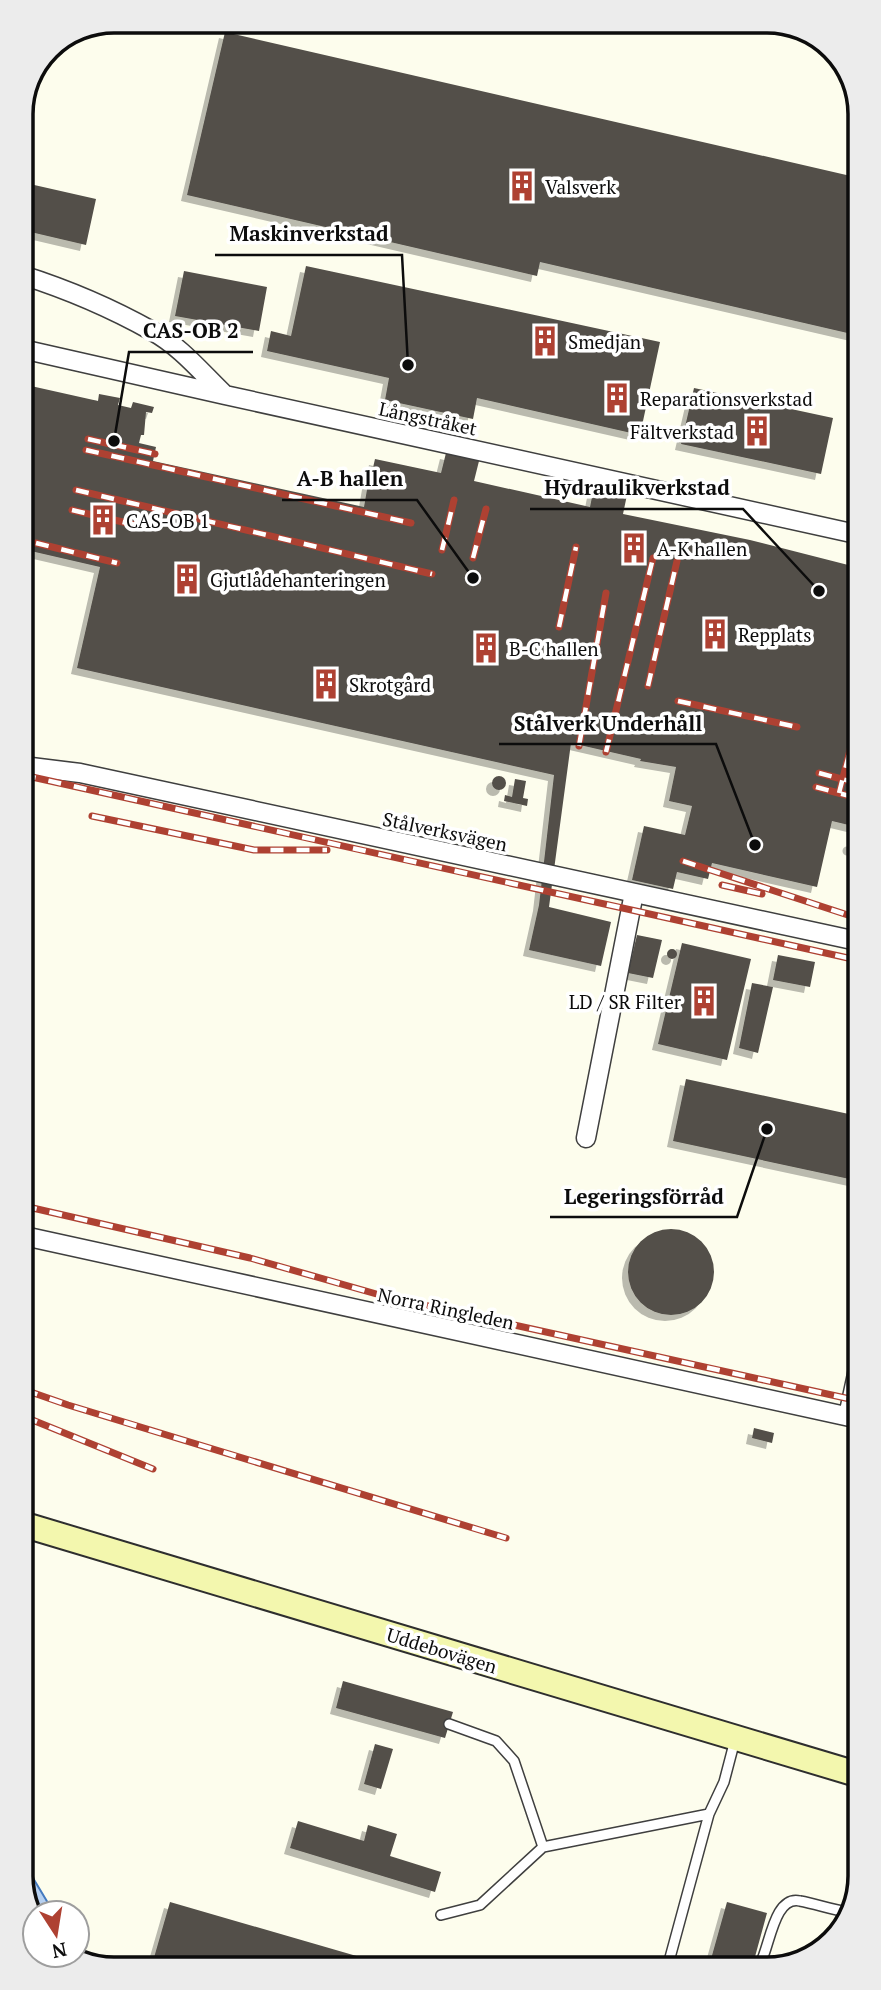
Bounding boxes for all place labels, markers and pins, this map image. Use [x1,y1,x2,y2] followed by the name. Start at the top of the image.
[505,169,539,203] building icon: Valsverk
[545,174,616,199] place label: Valsverk
[215,213,402,255] callout: Maskinverkstad
[129,310,253,352] callout: CAS-OB 2
[528,324,562,358] building icon: Smedjan
[568,329,641,354] place label: Smedjan
[600,381,634,415] building icon: Reparationsverkstad
[640,386,813,411] place label: Reparationsverkstad
[740,414,774,448] building icon: Fältverkstad
[630,419,734,444] place label: Fältverkstad
[282,458,417,500] callout: A-B hallen
[530,467,743,509] callout: Hydraulikverkstad
[86,503,120,537] building icon: CAS-OB 1
[126,508,210,533] place label: CAS-OB 1
[617,531,651,565] building icon: A-K hallen
[657,536,747,561] place label: A-K hallen
[170,562,204,596] building icon: Gjutlådehanteringen
[210,567,386,592] place label: Gjutlådehanteringen
[698,617,732,651] building icon: Repplats
[738,622,811,647] place label: Repplats
[469,631,503,665] building icon: B-C hallen
[509,636,599,661] place label: B-C hallen
[309,667,343,701] building icon: Skrotgård
[349,672,432,697] place label: Skrotgård
[499,702,716,744] callout: Stålverk Underhåll
[687,984,721,1018] building icon: LD / SR Filter
[569,989,682,1014] place label: LD / SR Filter
[550,1175,737,1217] callout: Legeringsförråd

